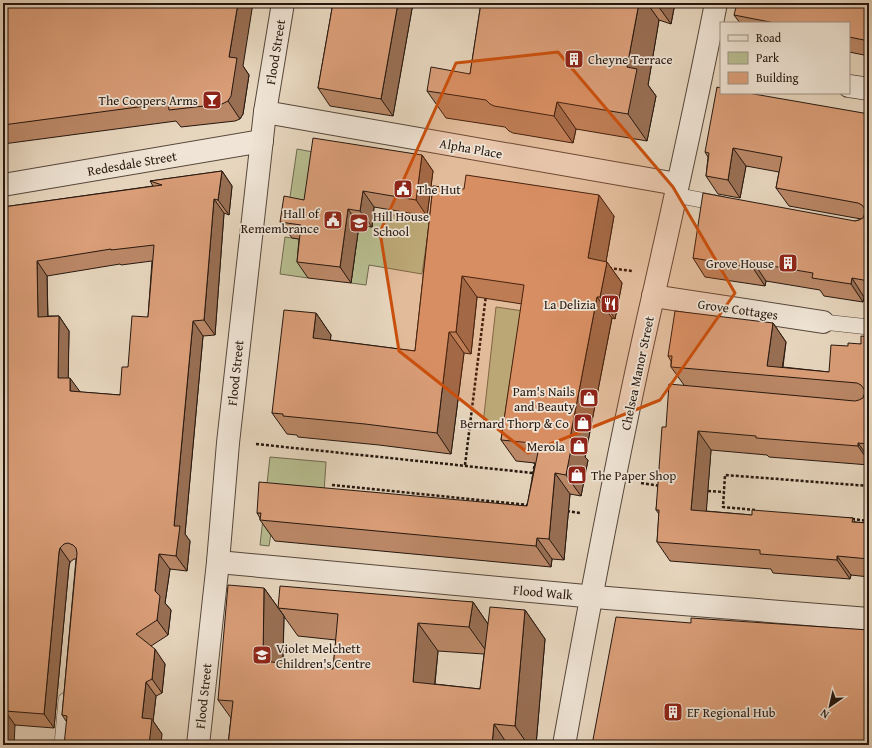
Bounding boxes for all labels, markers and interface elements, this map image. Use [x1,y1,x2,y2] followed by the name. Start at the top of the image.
[261,18,290,86] street label: Flood Street
[720,22,850,94] legend
[756,29,782,46] text: Road
[563,48,585,70] building icon: Cheyne Terrace
[756,49,780,66] text: Park
[588,50,673,69] place label: Cheyne Terrace
[756,69,799,86] text: Building
[201,89,223,111] bar icon: The Coopers Arms
[99,91,198,110] place label: The Coopers Arms
[438,134,504,163] street label: Alpha Place
[86,146,179,181] street label: Redesdale Street
[392,178,414,200] public building icon: The Hut
[417,180,461,199] place label: The Hut
[241,204,321,238] place label: Hall of Remembrance
[373,207,429,241] place label: Hill House School
[322,209,344,231] public building icon: Hall of Remembrance
[348,212,370,234] school or university icon: Hill House School
[777,252,799,274] building icon: Grove House
[706,254,774,273] place label: Grove House
[599,293,621,315] restaurant icon: La Delizia
[696,294,779,325] street label: Grove Cottages
[544,295,597,314] place label: La Delizia
[616,314,659,432] street label: Chelsea Manor Street
[223,339,248,407] street label: Flood Street
[513,382,576,416] place label: Pam's Nails and Beauty
[578,387,600,409] shop icon: Pam's Nails and Beauty
[572,412,594,434] shop icon: Bernard Thorp & Co
[460,414,569,433] place label: Bernard Thorp & Co
[568,435,590,457] shop icon: Merola
[527,437,566,456] place label: Merola
[566,464,588,486] shop icon: The Paper Shop
[591,466,676,485] place label: The Paper Shop
[512,580,574,605] street label: Flood Walk
[276,639,371,673] place label: Violet Melchett Children's Centre
[251,644,273,666] school or university icon: Violet Melchett Children's Centre
[191,662,216,730] street label: Flood Street
[810,686,850,726] north arrow
[662,701,684,723] building icon: EF Regional Hub
[687,703,776,722] place label: EF Regional Hub
[816,705,832,723] text: N

